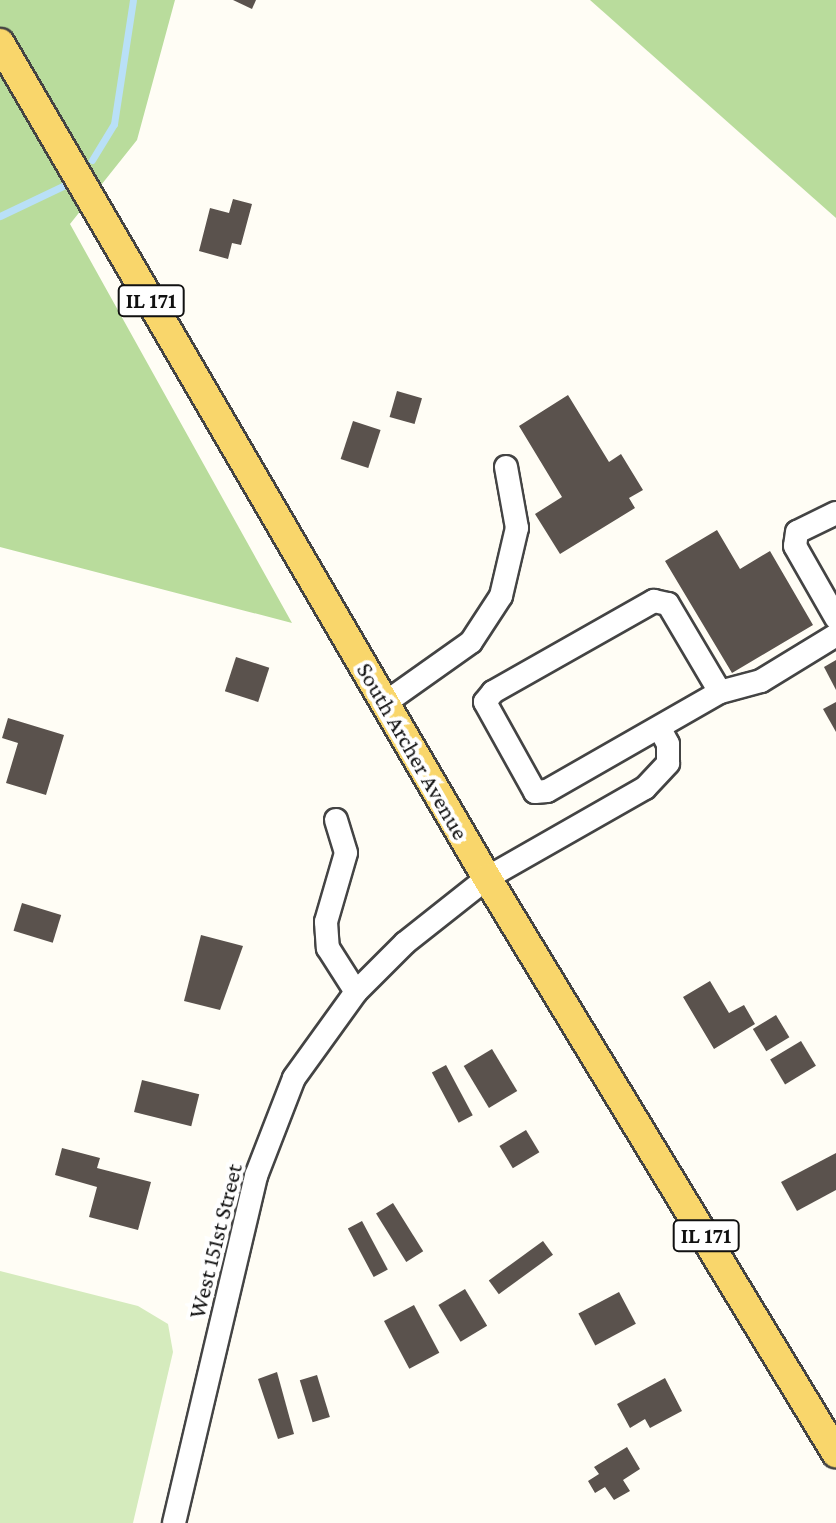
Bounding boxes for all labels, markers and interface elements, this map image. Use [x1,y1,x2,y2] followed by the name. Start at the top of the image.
[117,283,185,319] road number: IL 171
[351,657,475,845] street label: South Archer Avenue
[182,1161,248,1321] street label: West 151st Street
[672,1218,740,1254] road number: IL 171

